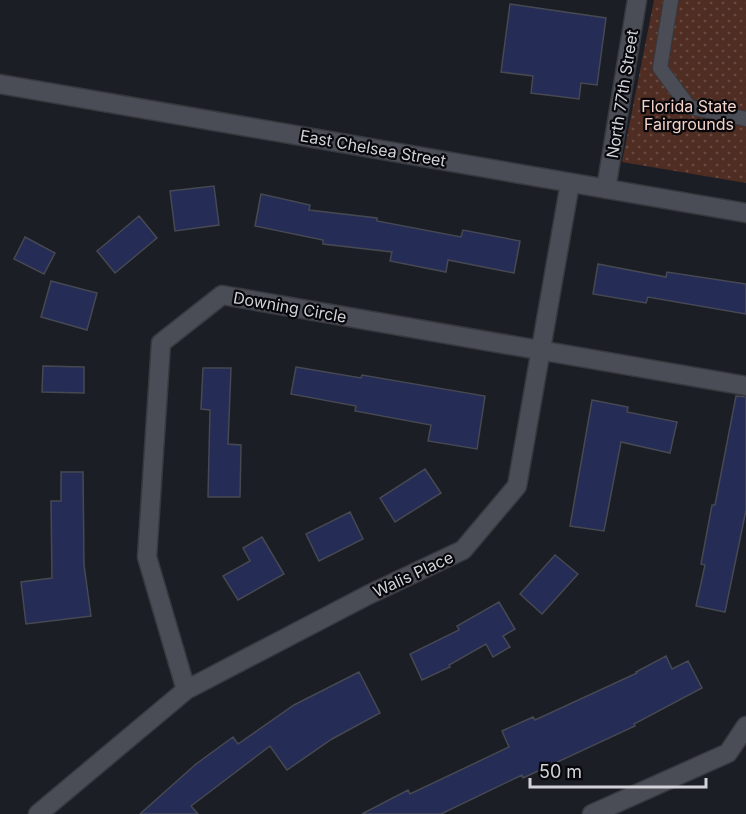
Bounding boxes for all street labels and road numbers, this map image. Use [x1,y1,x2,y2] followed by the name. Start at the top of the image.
[602,28,642,160] street label: North 77th Street
[299,125,447,171] street label: East Chelsea Street
[232,287,348,327] street label: Downing Circle
[370,547,456,601] street label: Walis Place

